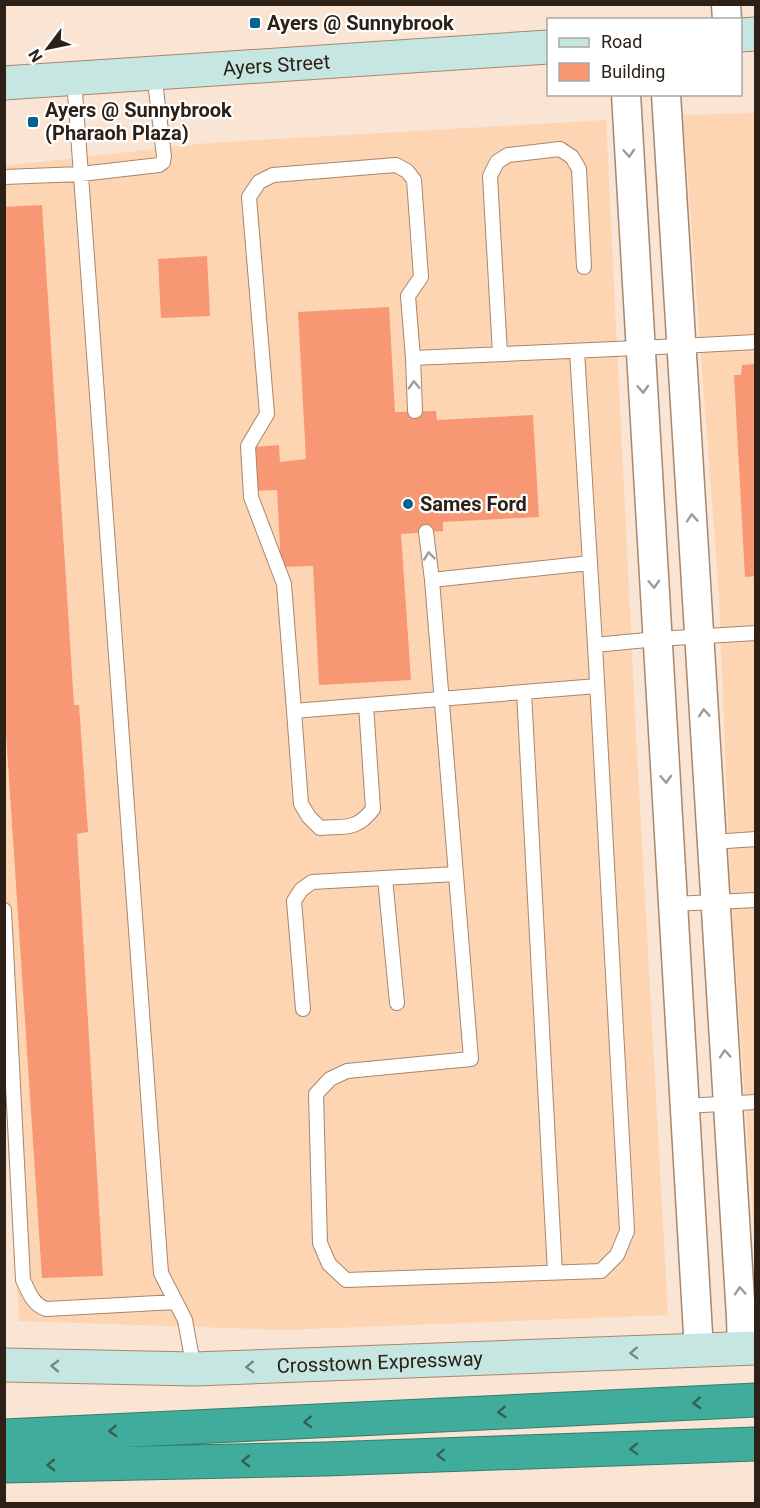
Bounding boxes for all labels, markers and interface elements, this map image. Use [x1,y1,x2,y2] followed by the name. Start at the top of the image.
[267,11,454,35] place label: Ayers @ Sunnybrook
[248,16,262,30] marker: Ayers @ Sunnybrook
[18,18,78,78] north arrow
[547,18,742,96] legend
[601,31,642,52] text: Road
[25,46,47,66] text: N
[222,49,331,80] street label: Ayers Street
[601,61,665,82] text: Building
[45,98,232,145] place label: Ayers @ Sunnybrook (Pharaoh Plaza)
[26,115,40,129] marker: Ayers @ Sunnybrook (Pharaoh Plaza)
[623,148,636,157] one-way arrow
[408,380,421,389] one-way arrow
[636,385,649,394] one-way arrow
[420,492,527,516] place label: Sames Ford
[401,497,415,511] marker: Sames Ford
[685,514,698,523] one-way arrow
[423,551,436,561] one-way arrow
[648,580,661,589] one-way arrow
[697,708,710,717] one-way arrow
[659,774,672,783] one-way arrow
[719,1050,732,1059] one-way arrow
[733,1286,746,1295] one-way arrow
[276,1346,484,1378] street label: Crosstown Expressway
[630,1347,639,1360] one-way arrow
[51,1360,60,1373] one-way arrow
[246,1360,255,1373] one-way arrow
[693,1396,702,1409] one-way arrow
[498,1406,507,1419] one-way arrow
[303,1415,312,1428] one-way arrow
[108,1425,117,1438] one-way arrow
[630,1442,639,1455] one-way arrow
[437,1449,446,1462] one-way arrow
[242,1455,251,1467] one-way arrow
[47,1459,56,1471] one-way arrow

